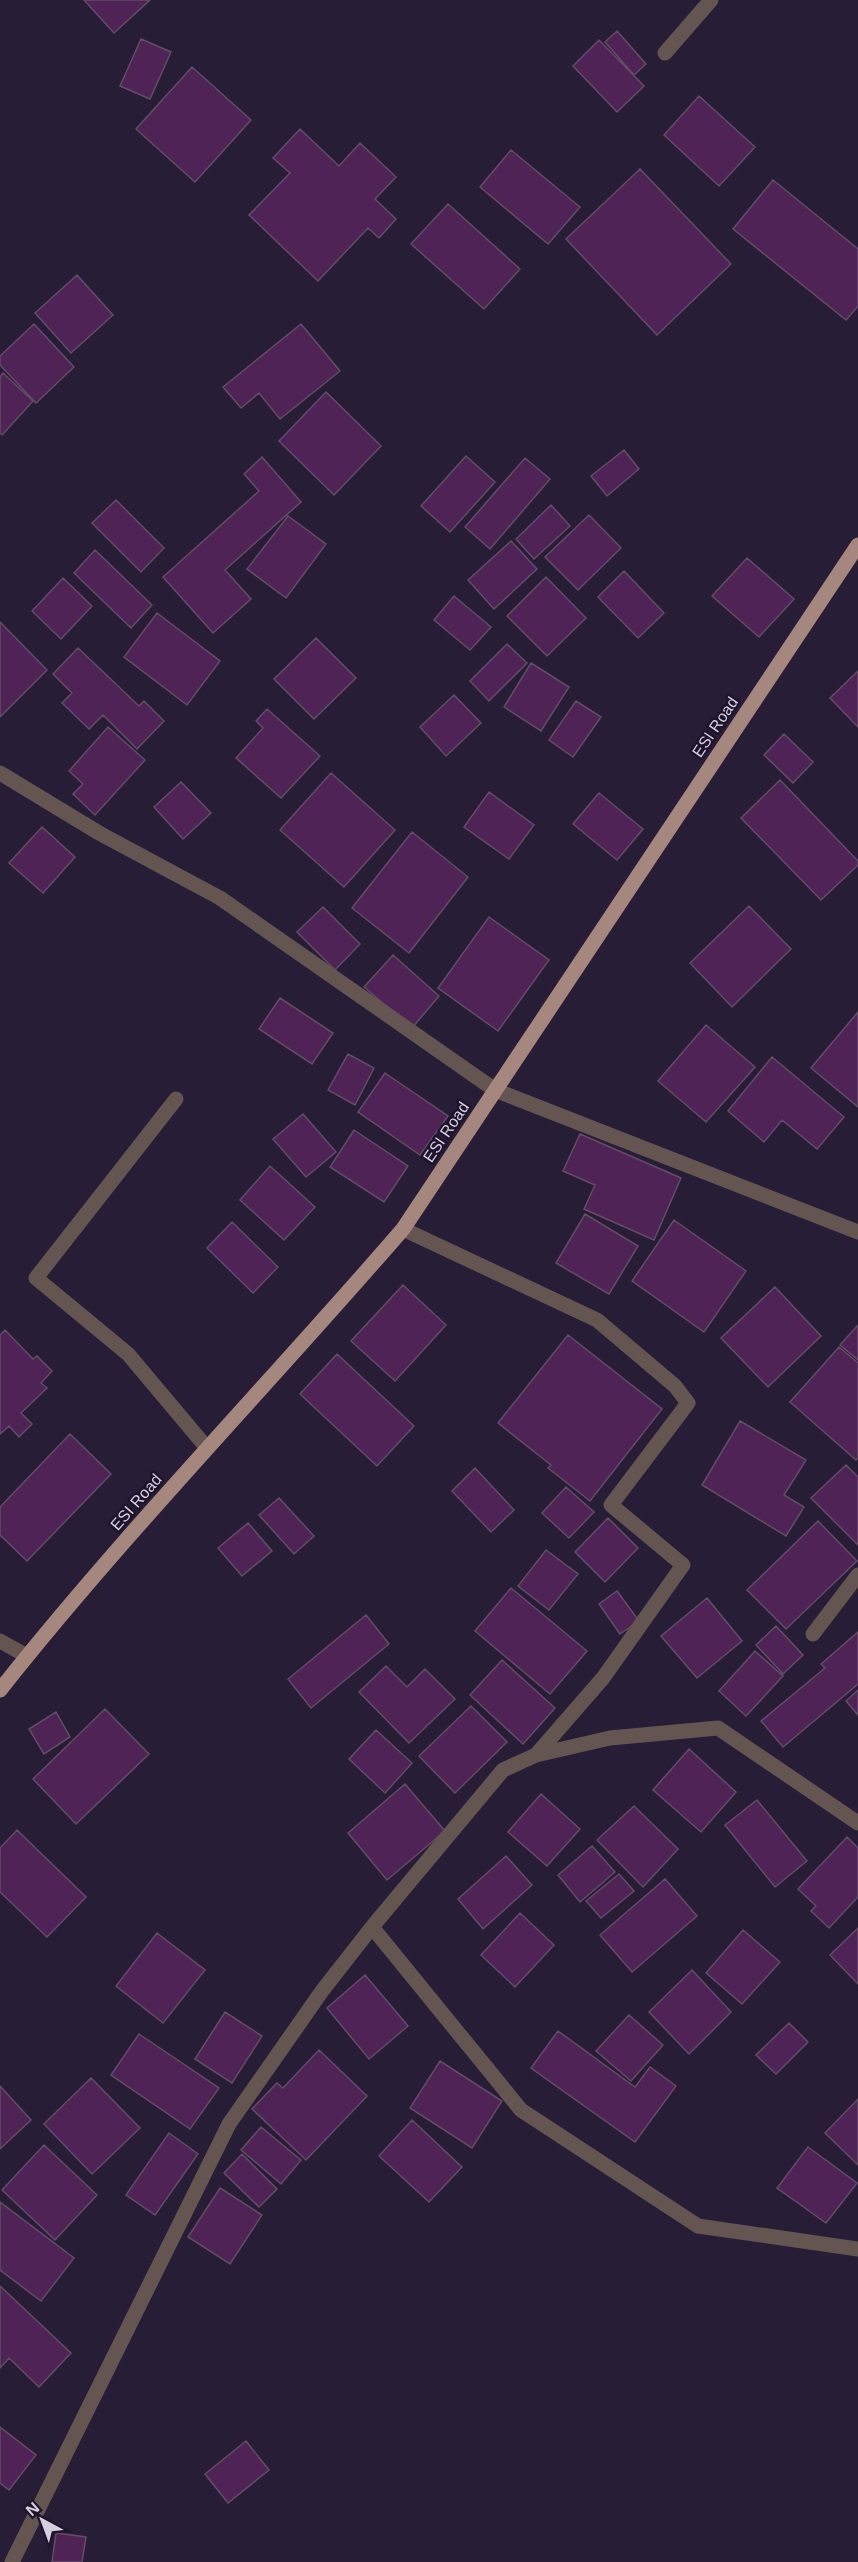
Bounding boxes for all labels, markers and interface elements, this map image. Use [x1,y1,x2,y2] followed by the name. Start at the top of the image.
[689,694,741,760] street label: ESI Road
[420,1099,472,1165] street label: ESI Road
[107,1471,165,1533] street label: ESI Road
[12,2490,72,2550] north arrow
[23,2499,42,2519] text: N

